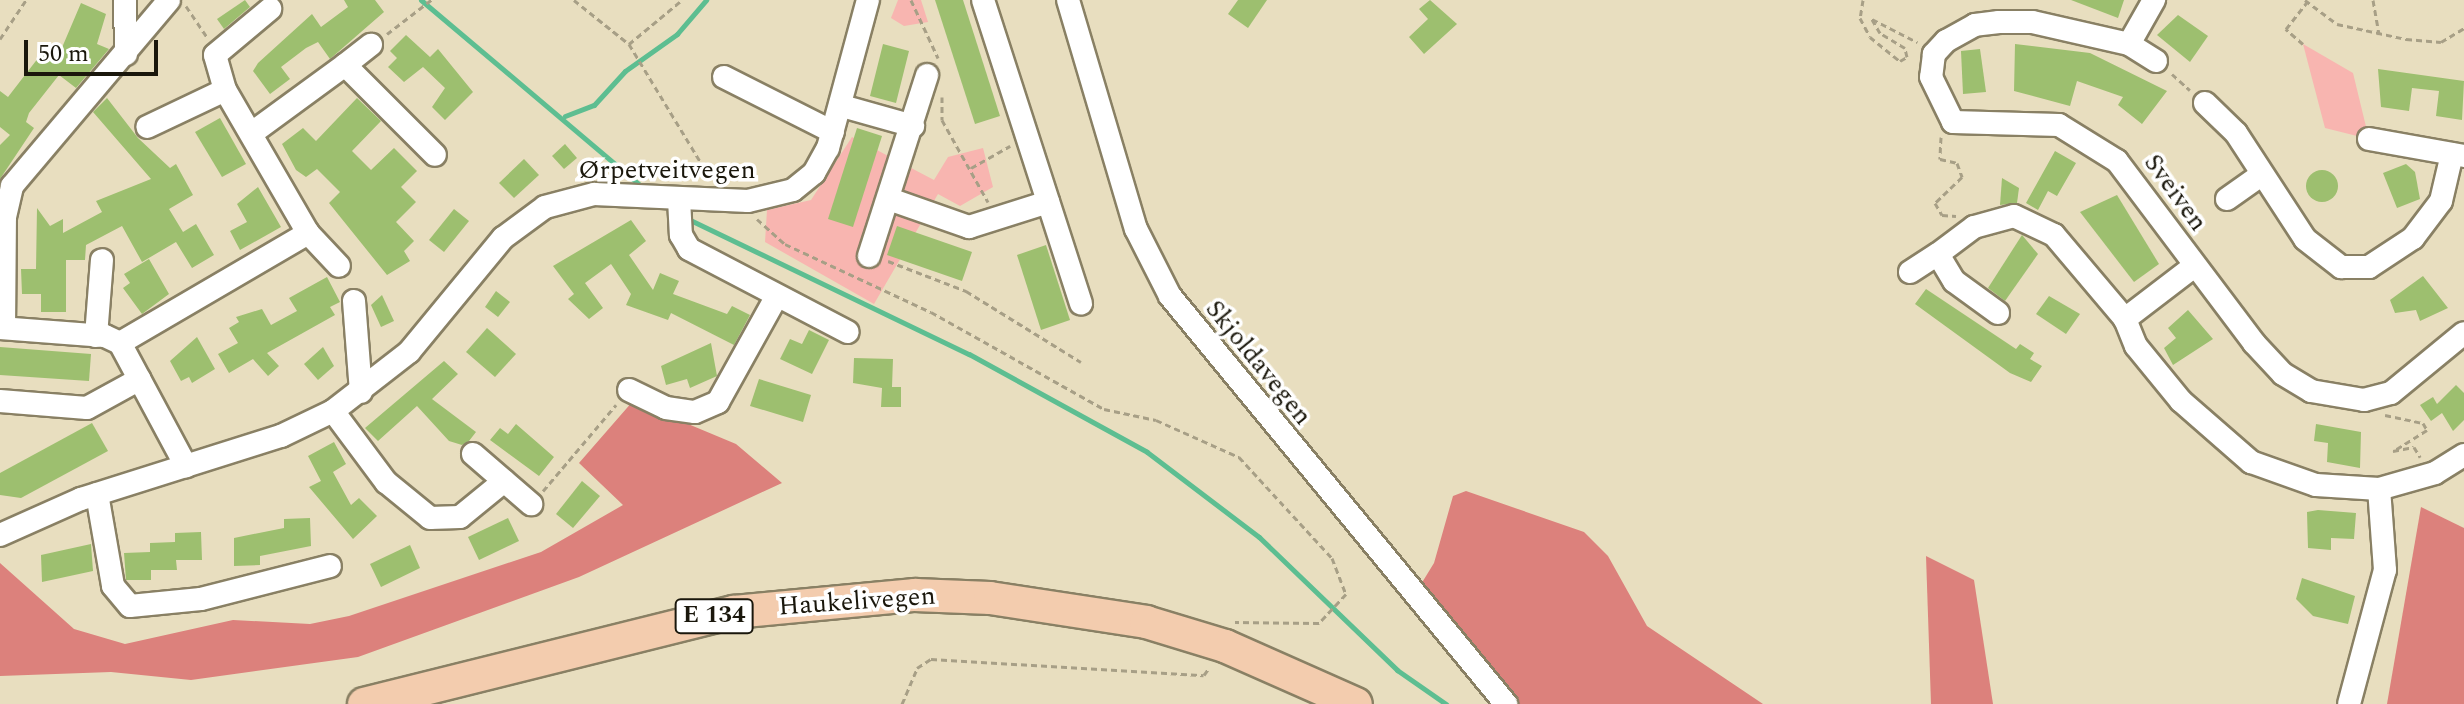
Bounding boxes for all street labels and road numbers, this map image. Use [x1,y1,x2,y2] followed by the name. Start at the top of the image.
[2137,148,2213,238] street label: Sveiven
[578,155,756,187] street label: Ørpetveitvegen
[1198,294,1318,432] street label: Skjoldavegen
[777,581,937,623] street label: Haukelivegen
[674,596,754,636] road number: E 134

